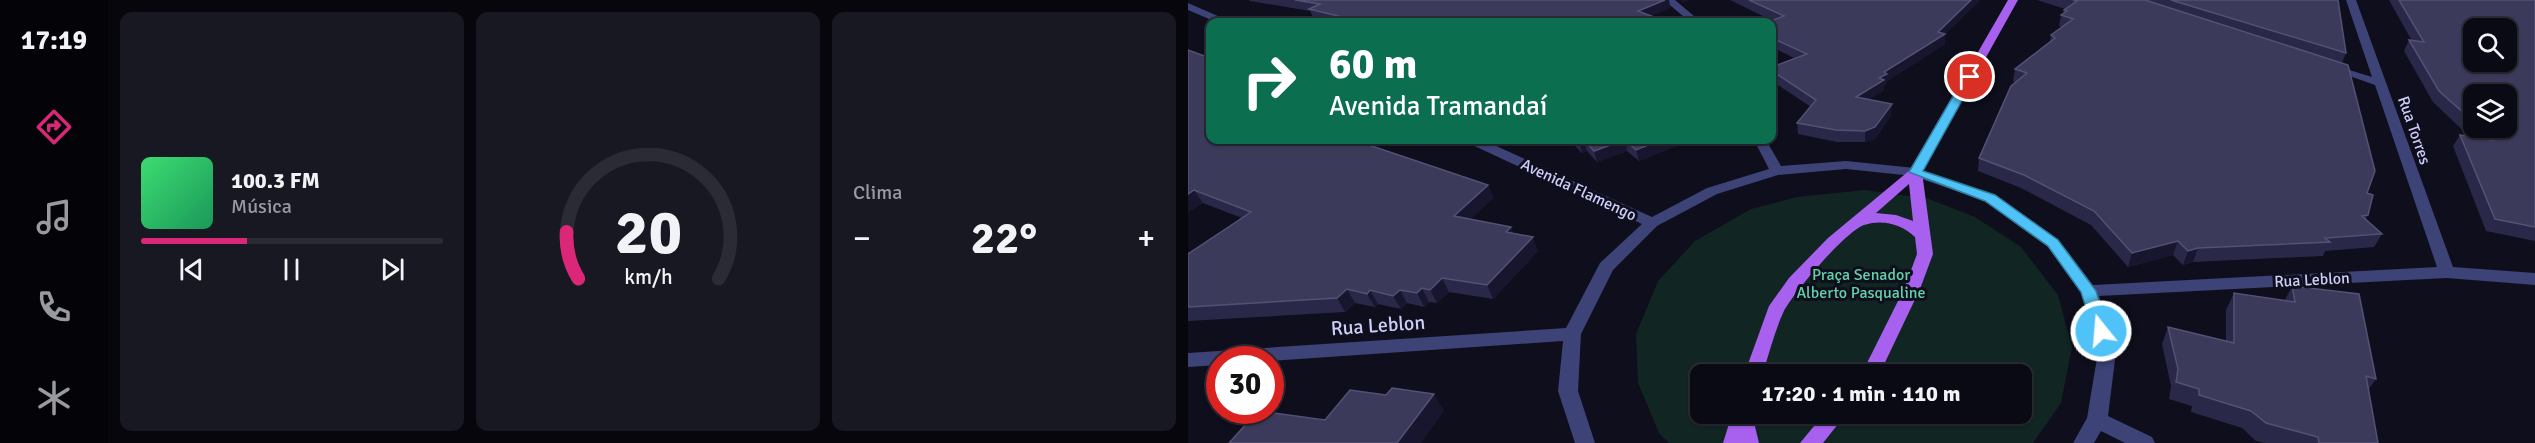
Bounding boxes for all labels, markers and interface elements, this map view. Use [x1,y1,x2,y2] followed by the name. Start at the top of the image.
[2463,18,2517,138] map controls
[2463,18,2517,72] button: search
[21,24,87,57] text: 17:19
[1329,39,1418,90] text: 60 m
[1230,42,1308,120] icon: right
[1944,51,1995,102] pin
[1953,60,1986,93] icon: arrive
[2463,84,2517,138] button: layers
[1329,90,1547,123] text: Avenida Tramandaí
[2393,94,2435,167] street label: Rua Torres
[33,106,75,148] icon: directions
[1518,154,1640,225] street label: Avenida Flamengo
[231,167,320,194] text: 100.3 FM
[853,180,902,205] text: Clima
[231,194,292,219] text: Música
[614,194,682,271] text: 20
[33,196,75,238] icon: music
[971,211,1037,266] text: 22°
[853,218,871,259] text: −
[1137,218,1155,259] text: +
[175,253,208,286] icon: previous
[275,253,308,286] icon: pause
[376,253,409,286] icon: next
[624,264,672,290] text: km/h
[1796,265,1926,303] park label: Praça Senador Alberto Pasqualine
[2274,268,2350,292] street label: Rua Leblon
[33,286,75,328] icon: phone
[2069,299,2133,363] position arrow
[1330,310,1426,341] street label: Rua Leblon
[1206,346,1284,424] speed limit sign: 30
[33,377,75,419] icon: climate
[1761,380,1961,407] text: 17:20 · 1 min · 110 m

